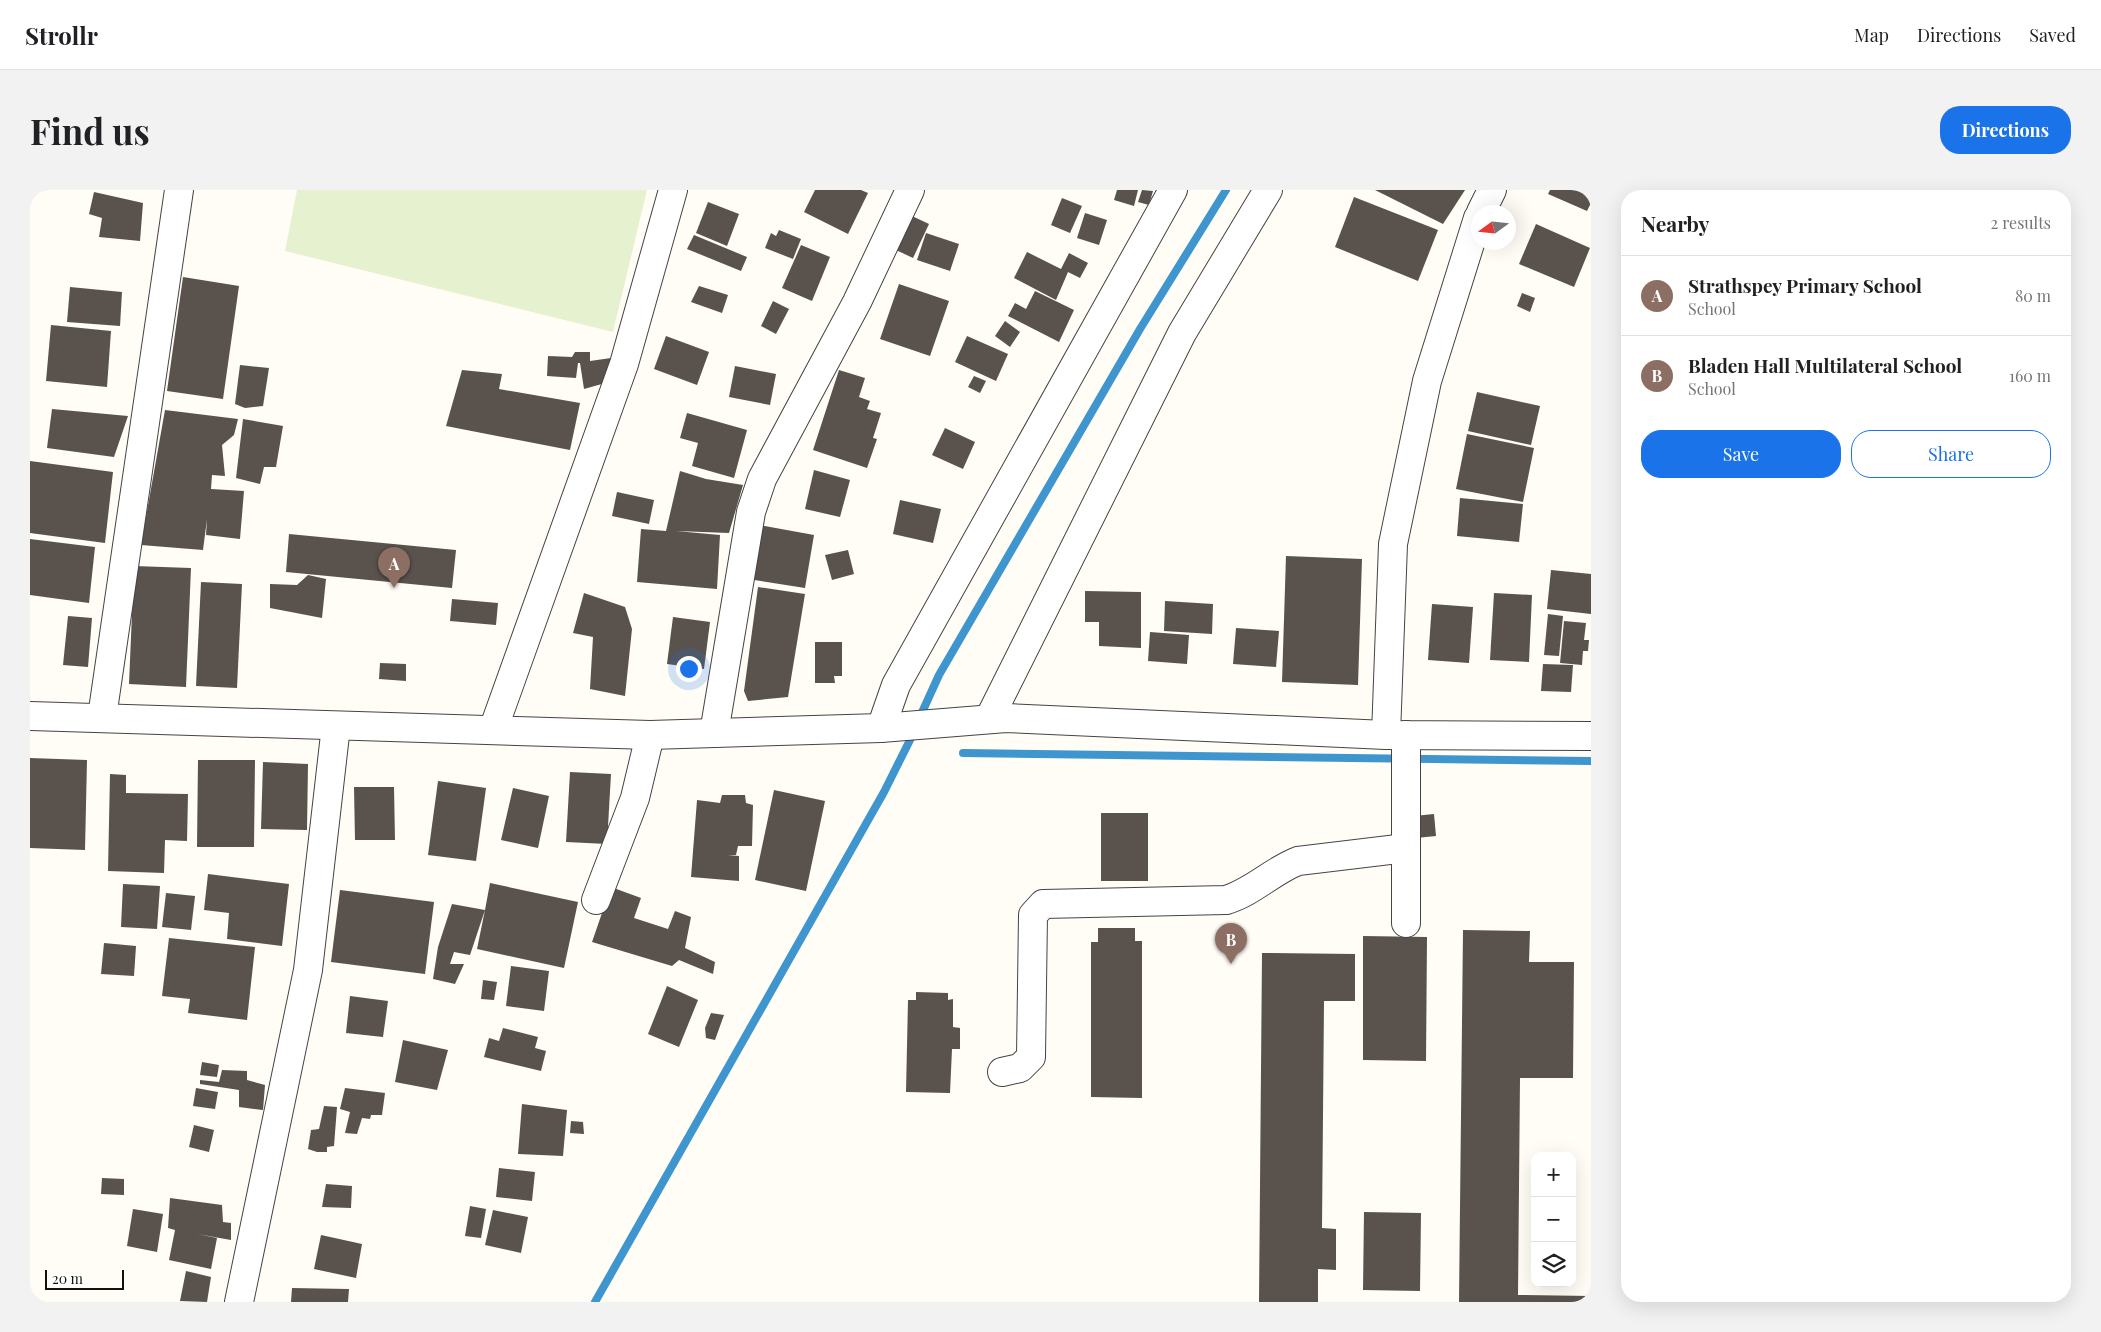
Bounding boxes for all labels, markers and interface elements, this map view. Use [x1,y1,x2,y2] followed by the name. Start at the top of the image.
[25,19,98,51] text: Strollr
[1854,23,1889,47] text: Map
[1917,23,2001,47] text: Directions
[2029,23,2076,47] text: Saved
[1940,106,2071,154] button: Directions
[30,107,150,154] text: Find us
[1471,205,1516,250] north arrow
[1641,209,1710,237] text: Nearby
[1991,212,2051,233] text: 2 results
[1688,272,1922,298] text: Strathspey Primary School
[1652,285,1662,306] text: A
[2015,285,2051,306] text: 80 m
[1688,298,1736,319] text: School
[1688,352,1962,378] text: Bladen Hall Multilateral School
[1652,365,1662,386] text: B
[2009,365,2051,386] text: 160 m
[1688,378,1736,399] text: School
[1641,430,1841,478] button: Save
[1851,430,2051,478] button: Share
[378,547,410,588] pin: A
[676,656,702,682] your location
[1215,923,1247,964] pin: B
[1531,1152,1576,1287] map controls
[1531,1152,1576,1197] button: +
[1531,1197,1576,1242] button: −
[1531,1242,1576,1287] button: layers
[45,1267,124,1290] scale bar
[52,1269,83,1288] text: 20 m

